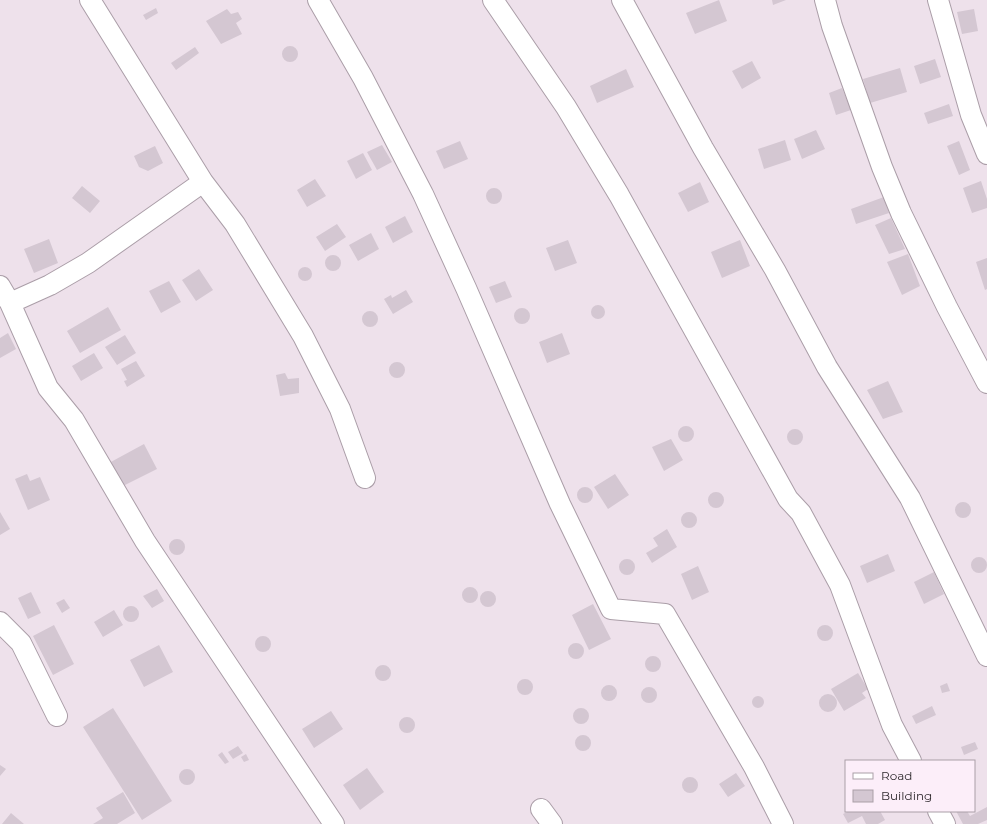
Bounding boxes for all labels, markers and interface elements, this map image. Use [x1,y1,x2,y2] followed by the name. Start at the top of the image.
[845,760,975,812] legend
[881,768,912,783] text: Road
[881,788,932,803] text: Building

